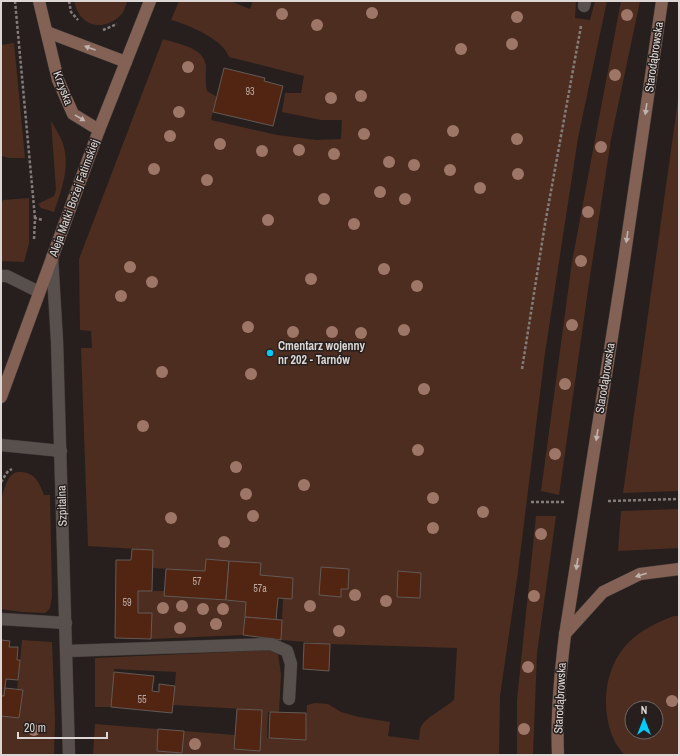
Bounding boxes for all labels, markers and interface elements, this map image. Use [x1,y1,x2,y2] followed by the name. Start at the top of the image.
[641,20,667,93] street label: Starodąbrowska
[83,45,95,51] one-way arrow
[49,69,77,108] street label: Krzyska
[245,85,255,98] house number: 93
[643,103,649,115] one-way arrow
[74,115,86,122] one-way arrow
[45,137,103,260] street label: Aleja Matki Bożej Fatimskiej
[624,231,630,243] one-way arrow
[278,338,365,368] place label: Cmentarz wojenny nr 202 - Tarnów
[592,341,619,414] street label: Starodąbrowska
[265,348,275,358] marker: Cmentarz wojenny nr 202 - Tarnów
[593,429,599,441] one-way arrow
[53,485,71,527] street label: Szpitalna
[573,557,579,570] one-way arrow
[634,572,646,578] one-way arrow
[192,575,202,588] house number: 57
[253,582,267,595] house number: 57a
[122,596,132,609] house number: 59
[550,662,570,734] street label: Starodąbrowska
[137,693,147,706] house number: 55
[624,700,664,740] north arrow
[641,703,647,717] text: N
[18,714,107,740] scale bar
[24,720,46,736] text: 20 m

